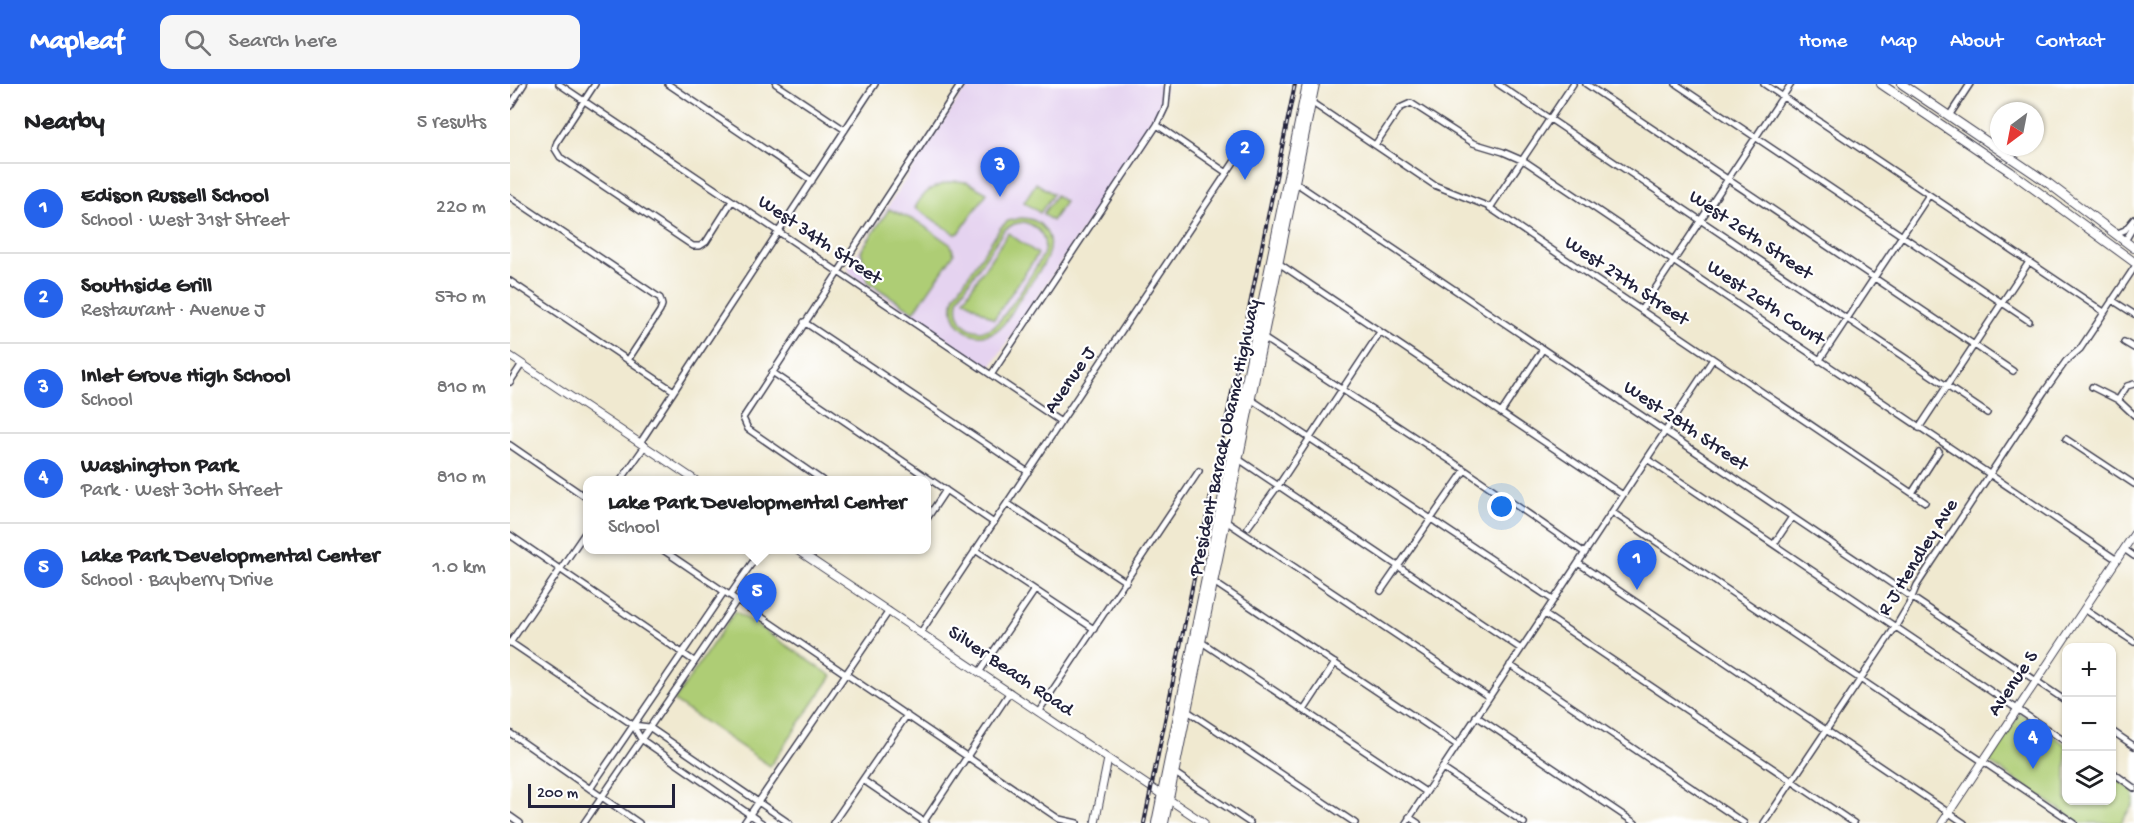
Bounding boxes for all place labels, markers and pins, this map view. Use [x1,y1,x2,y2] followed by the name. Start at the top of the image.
[1226,130,1264,180] pin: 2
[980,147,1020,197] pin: 3
[1618,540,1656,590] pin: 1
[738,574,776,623] pin: 5
[2014,720,2053,769] pin: 4

